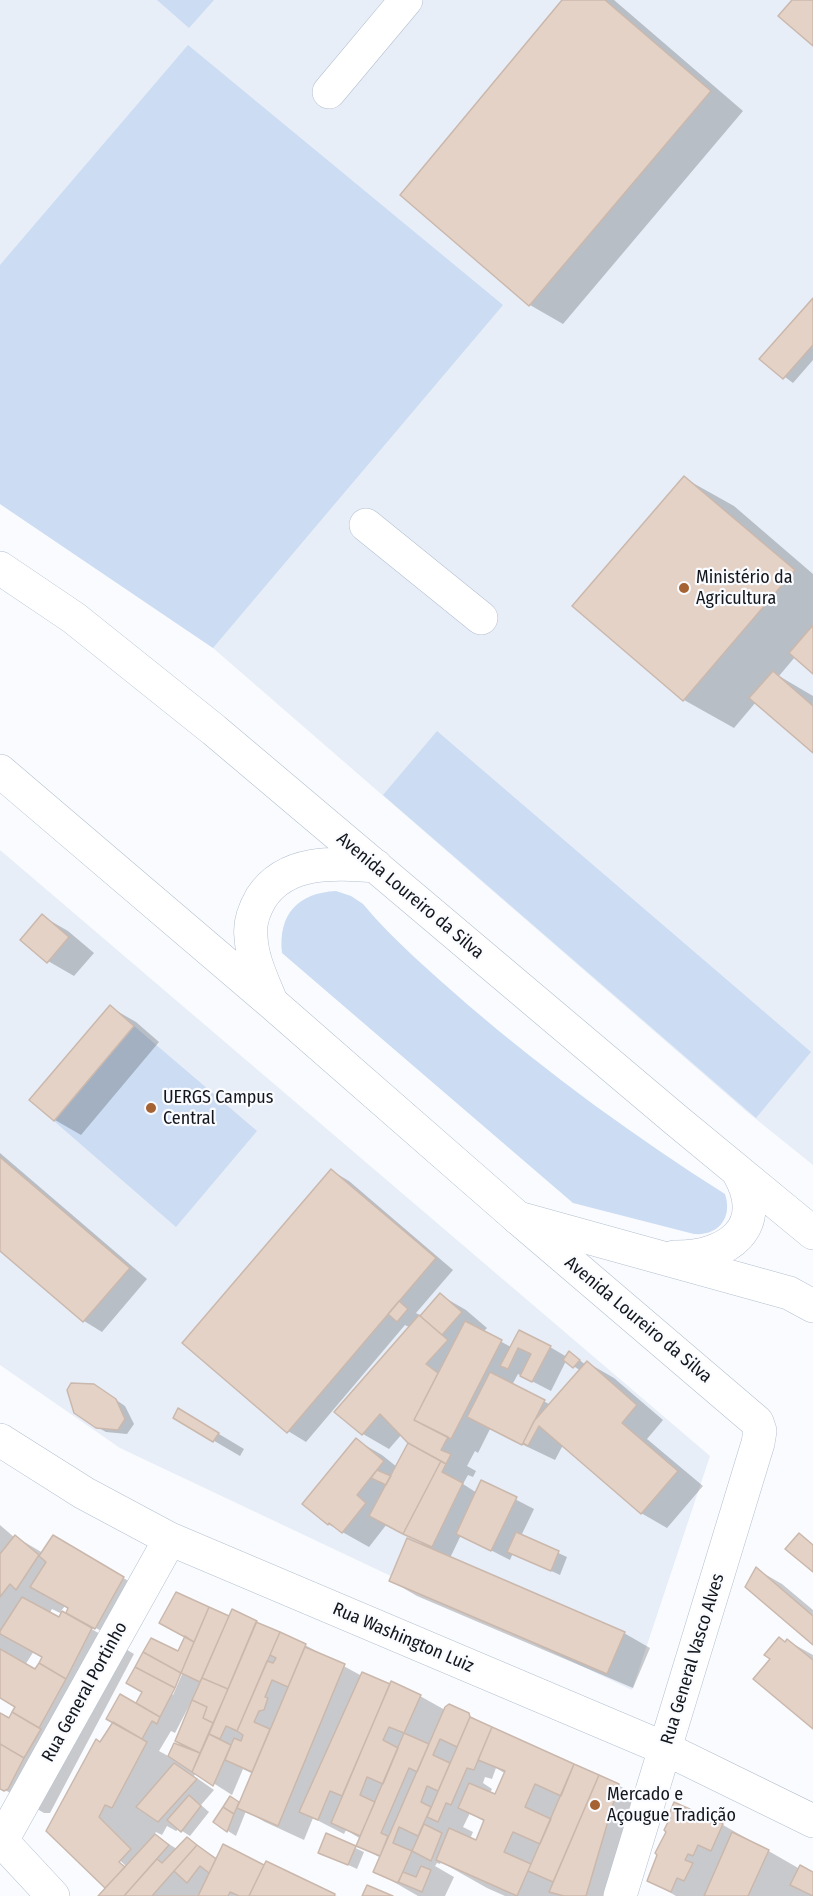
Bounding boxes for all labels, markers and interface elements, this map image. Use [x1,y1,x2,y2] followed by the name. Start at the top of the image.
[696,567,793,610] place label: Ministério da Agricultura
[677,581,691,595] marker: Ministério da Agricultura
[332,828,488,964] street label: Avenida Loureiro da Silva
[163,1087,273,1130] place label: UERGS Campus Central
[144,1101,158,1115] marker: UERGS Campus Central
[560,1252,716,1388] street label: Avenida Loureiro da Silva
[657,1571,729,1747] street label: Rua General Vasco Alves
[329,1599,477,1677] street label: Rua Washington Luiz
[38,1618,132,1766] street label: Rua General Portinho
[607,1784,736,1826] place label: Mercado e Açougue Tradição
[588,1798,602,1812] marker: Mercado e Açougue Tradição

